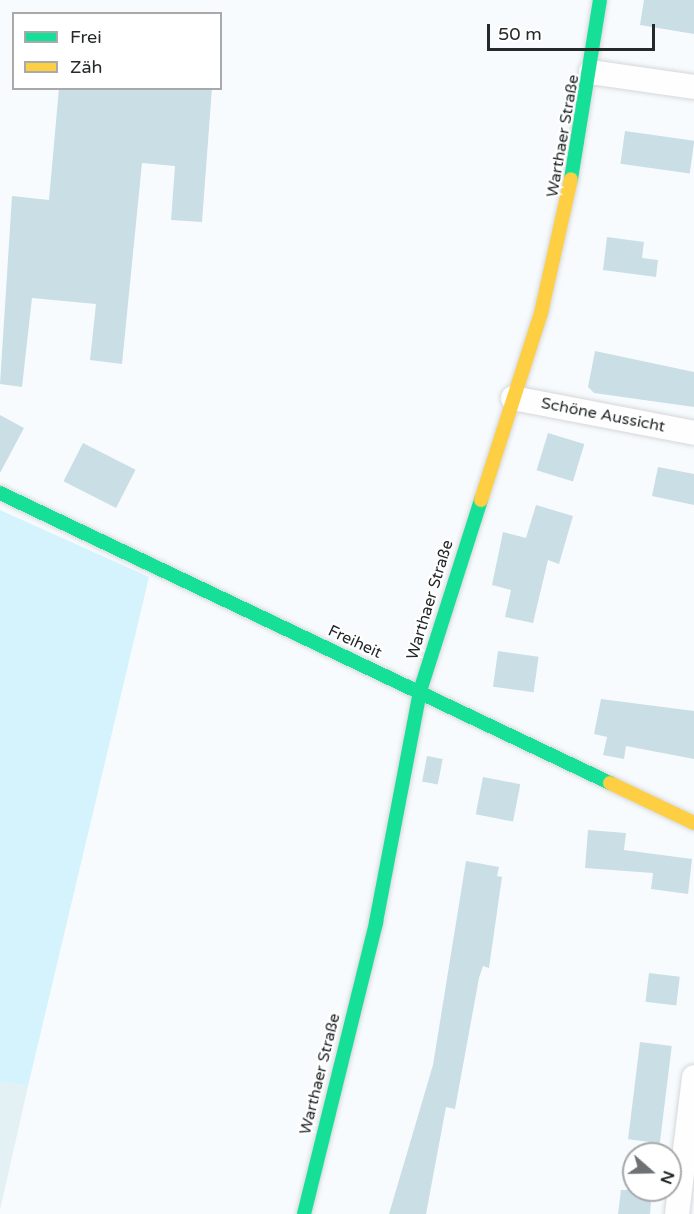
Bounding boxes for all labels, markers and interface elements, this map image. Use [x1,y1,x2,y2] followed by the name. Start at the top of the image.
[12,12,222,90] legend
[490,12,658,50] scale bar
[498,23,542,45] text: 50 m
[70,26,102,48] text: Frei
[70,56,103,78] text: Zäh
[543,73,583,199] street label: Warthaer Straße
[539,394,667,436] street label: Schöne Aussicht
[403,538,457,662] street label: Warthaer Straße
[325,621,385,663] street label: Freiheit
[296,1011,344,1137] street label: Warthaer Straße
[622,1142,682,1202] north arrow
[655,1168,679,1187] text: N

